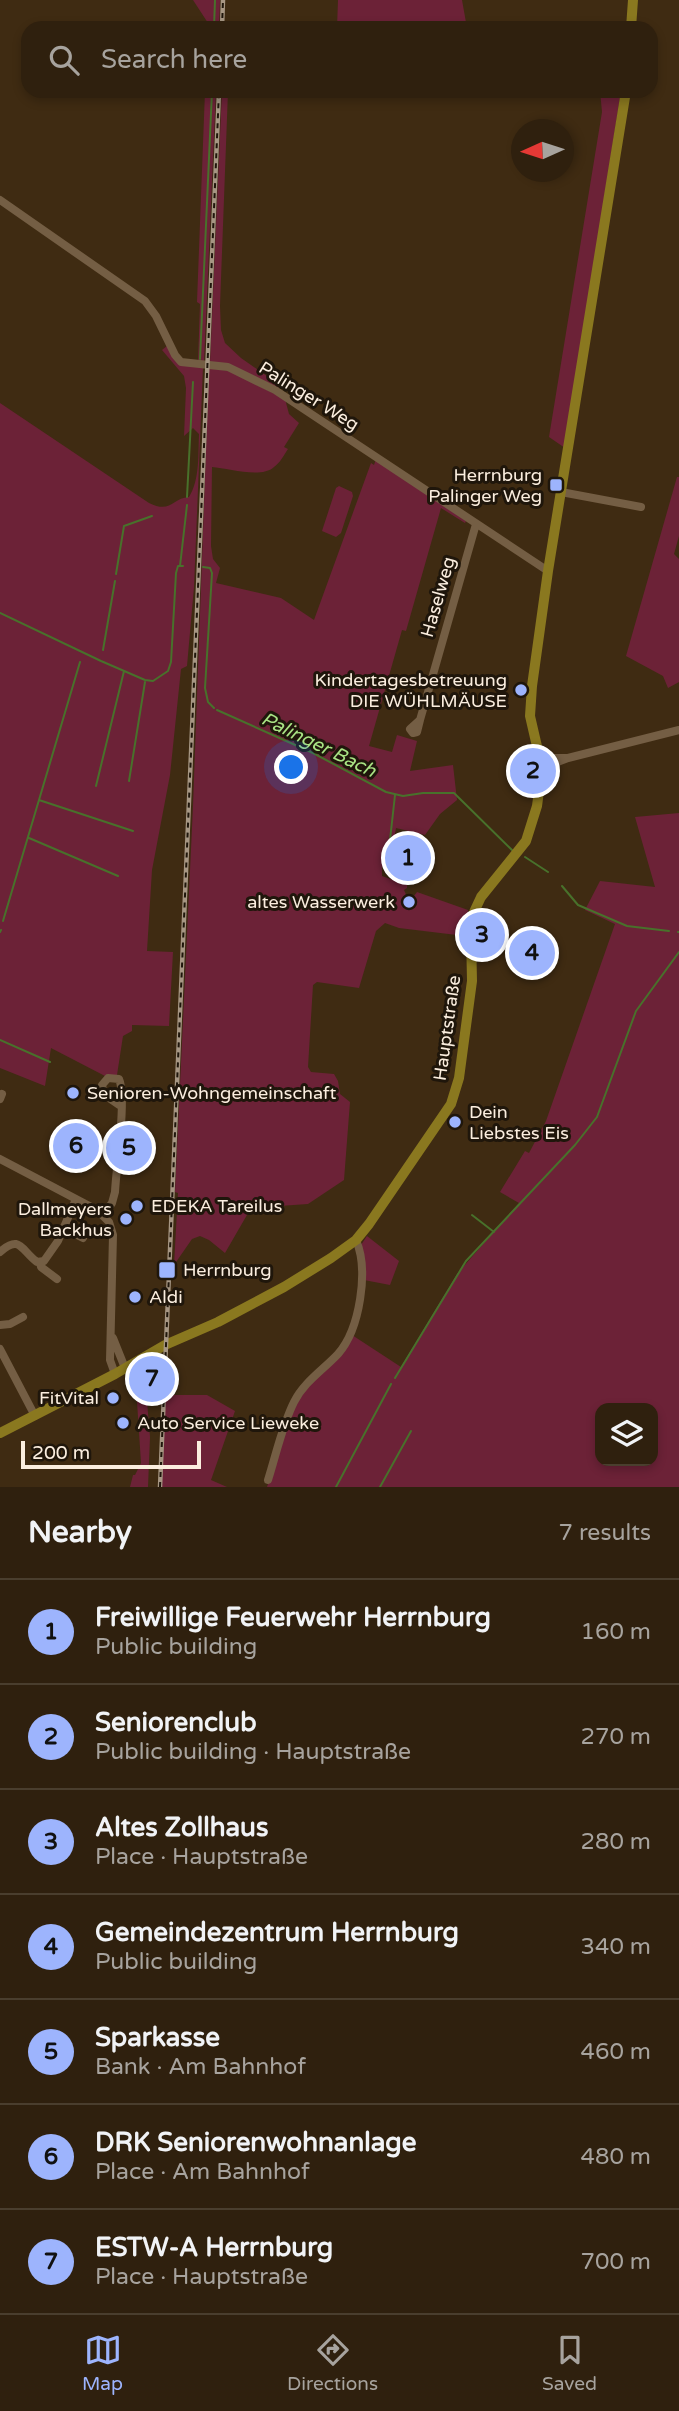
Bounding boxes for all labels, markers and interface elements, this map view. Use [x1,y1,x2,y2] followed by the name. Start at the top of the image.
[21,21,658,98] search box
[45,41,83,79] icon: search
[101,44,247,75] text: Search here
[511,119,574,182] north arrow
[255,357,363,435] street label: Palinger Weg
[428,464,542,507] place label: Herrnburg Palinger Weg
[548,477,564,493] marker: Herrnburg Palinger Weg
[416,554,460,640] street label: Haselweg
[314,669,507,712] place label: Kindertagesbetreuung DIE WÜHLMÄUSE
[513,682,529,698] marker: Kindertagesbetreuung DIE WÜHLMÄUSE
[258,708,380,782] water label: Palinger Bach
[510,745,556,797] pin: 2
[274,750,308,784] your location
[385,832,431,884] pin: 1
[247,891,395,913] place label: altes Wasserwerk
[401,894,417,910] marker: altes Wasserwerk
[459,909,505,961] pin: 3
[509,927,555,979] pin: 4
[429,974,465,1082] street label: Hauptstraße
[87,1082,337,1104] place label: Senioren-Wohngemeinschaft
[65,1085,81,1101] marker: Senioren-Wohngemeinschaft
[469,1101,569,1144] place label: Dein Liebstes Eis
[447,1114,463,1130] marker: Dein Liebstes Eis
[53,1120,99,1172] pin: 6
[106,1122,152,1174] pin: 5
[151,1195,282,1217] place label: EDEKA Tareilus
[18,1198,112,1241] place label: Dallmeyers Backhus
[129,1198,145,1214] marker: EDEKA Tareilus
[118,1211,134,1227] marker: Dallmeyers Backhus
[183,1259,272,1281] place label: Herrnburg
[157,1260,177,1280] marker: Herrnburg
[149,1286,183,1308] place label: Aldi
[127,1289,143,1305] marker: Aldi
[129,1353,175,1405] pin: 7
[39,1387,99,1409] place label: FitVital
[105,1390,121,1406] marker: FitVital
[595,1403,658,1466] map controls
[595,1403,658,1466] button: layers
[137,1412,319,1434] place label: Auto Service Lieweke
[115,1415,131,1431] marker: Auto Service Lieweke
[21,1438,201,1470] scale bar
[32,1442,90,1464] text: 200 m
[28,1514,132,1551] text: Nearby
[558,1519,651,1547] text: 7 results
[95,1602,491,1633] text: Freiwillige Feuerwehr Herrnburg
[44,1618,58,1646] text: 1
[581,1618,651,1646] text: 160 m
[95,1633,257,1661] text: Public building
[95,1707,257,1738] text: Seniorenclub
[44,1723,58,1751] text: 2
[581,1723,651,1751] text: 270 m
[95,1738,411,1766] text: Public building · Hauptstraße
[95,1812,268,1843] text: Altes Zollhaus
[44,1828,58,1856] text: 3
[581,1828,651,1856] text: 280 m
[95,1843,308,1871] text: Place · Hauptstraße
[95,1917,459,1948] text: Gemeindezentrum Herrnburg
[44,1933,58,1961] text: 4
[581,1933,651,1961] text: 340 m
[95,1948,257,1976] text: Public building
[95,2022,220,2053] text: Sparkasse
[44,2038,58,2066] text: 5
[581,2038,651,2066] text: 460 m
[95,2053,306,2081] text: Bank · Am Bahnhof
[95,2127,417,2158] text: DRK Seniorenwohnanlage
[44,2143,58,2171] text: 6
[581,2143,651,2171] text: 480 m
[95,2158,310,2186] text: Place · Am Bahnhof
[95,2232,333,2263] text: ESTW-A Herrnburg
[44,2248,58,2276] text: 7
[581,2248,651,2276] text: 700 m
[95,2263,308,2291] text: Place · Hauptstraße
[82,2331,123,2395] tab: Map
[287,2331,378,2395] tab: Directions
[542,2331,597,2395] tab: Saved

